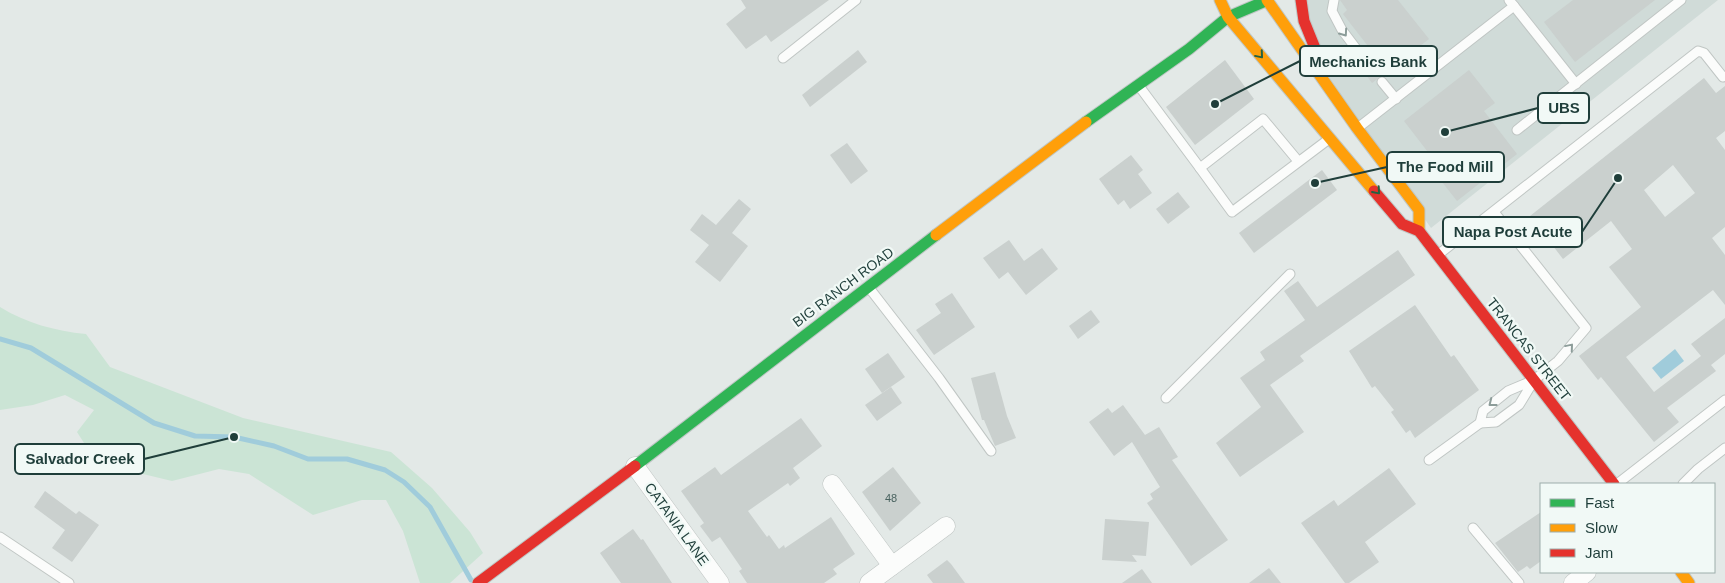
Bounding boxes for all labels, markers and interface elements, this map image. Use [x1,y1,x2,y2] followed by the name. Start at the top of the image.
[1338,27,1347,37] one-way arrow
[1300,46,1437,76] callout: Mechanics Bank
[1254,49,1263,58] one-way arrow
[1309,53,1427,70] text: Mechanics Bank
[1538,93,1589,123] callout: UBS
[1548,99,1580,116] text: UBS
[1387,152,1504,182] callout: The Food Mill
[1397,158,1493,175] text: The Food Mill
[1371,186,1380,195] one-way arrow
[1443,217,1582,247] callout: Napa Post Acute
[1454,223,1572,240] text: Napa Post Acute
[789,244,897,330] street label: BIG RANCH ROAD
[1484,294,1574,404] street label: TRANCAS STREET
[1564,344,1573,353] one-way arrow
[1489,398,1498,406] one-way arrow
[15,444,144,474] callout: Salvador Creek
[25,450,135,467] text: Salvador Creek
[642,480,712,568] street label: CATANIA LANE
[1540,483,1715,573] legend
[885,492,897,504] house number: 48
[1585,494,1615,511] text: Fast
[1585,519,1618,536] text: Slow
[1585,544,1613,561] text: Jam

